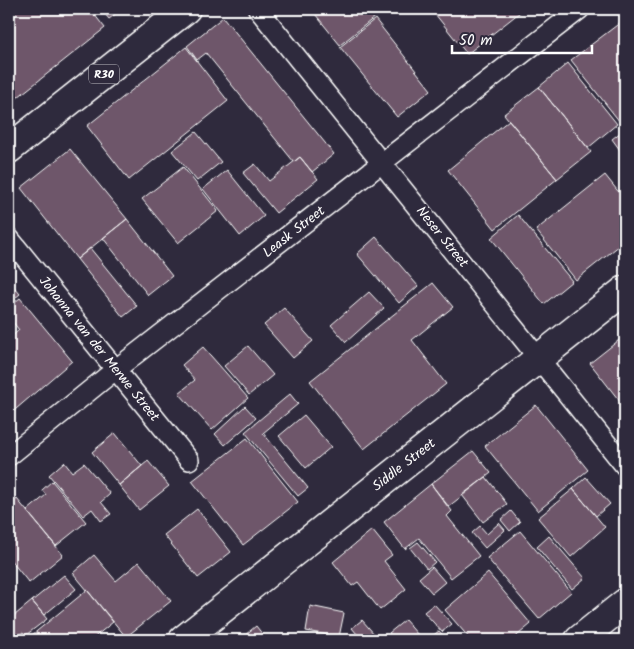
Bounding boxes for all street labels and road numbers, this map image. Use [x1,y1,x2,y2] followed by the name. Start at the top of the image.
[89,64,119,84] road number: R30
[258,200,330,264] street label: Leask Street
[410,201,474,273] street label: Neser Street
[33,271,165,427] street label: Johanna van der Merwe Street
[367,433,441,497] street label: Siddle Street

